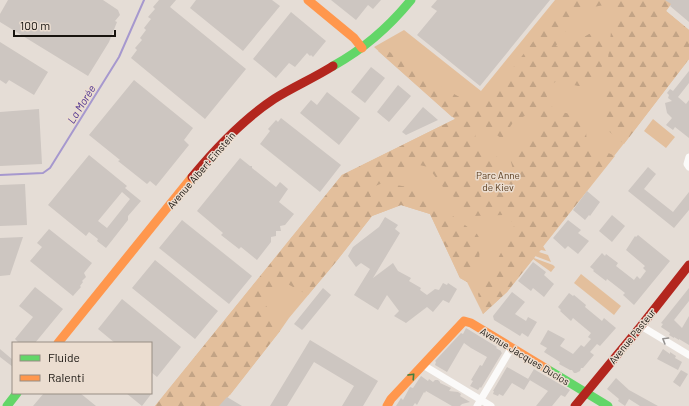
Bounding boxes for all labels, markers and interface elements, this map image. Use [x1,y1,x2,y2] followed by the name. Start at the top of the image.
[14,12,115,38] scale bar
[20,18,50,32] text: 100 m
[64,82,98,126] water label: La Morée
[164,129,238,211] street label: Avenue Albert Einstein
[476,169,520,193] park label: Parc Anne de Kiev
[606,306,658,366] street label: Avenue Pasteur
[478,325,572,387] street label: Avenue Jacques Duclos
[662,338,669,345] one-way arrow
[12,342,152,394] legend
[48,350,80,364] text: Fluide
[48,370,85,384] text: Ralenti
[407,373,415,381] one-way arrow

